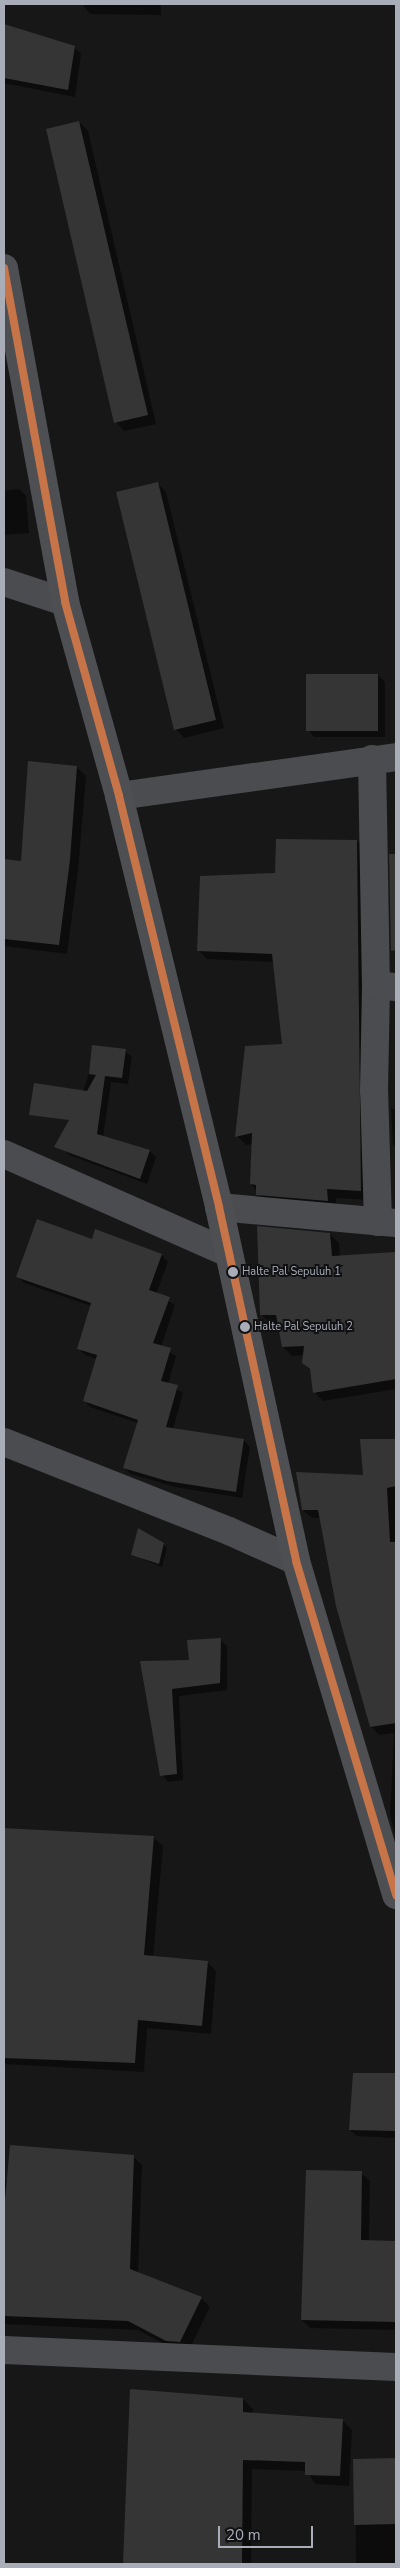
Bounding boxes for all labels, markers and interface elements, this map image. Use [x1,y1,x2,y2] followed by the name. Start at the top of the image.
[242,1265,341,1279] place label: Halte Pal Sepuluh 1
[228,1267,238,1277] marker: Halte Pal Sepuluh 1
[254,1320,353,1334] place label: Halte Pal Sepuluh 2
[240,1322,250,1332] marker: Halte Pal Sepuluh 2
[220,2516,315,2548] scale bar
[226,2525,261,2545] text: 20 m

